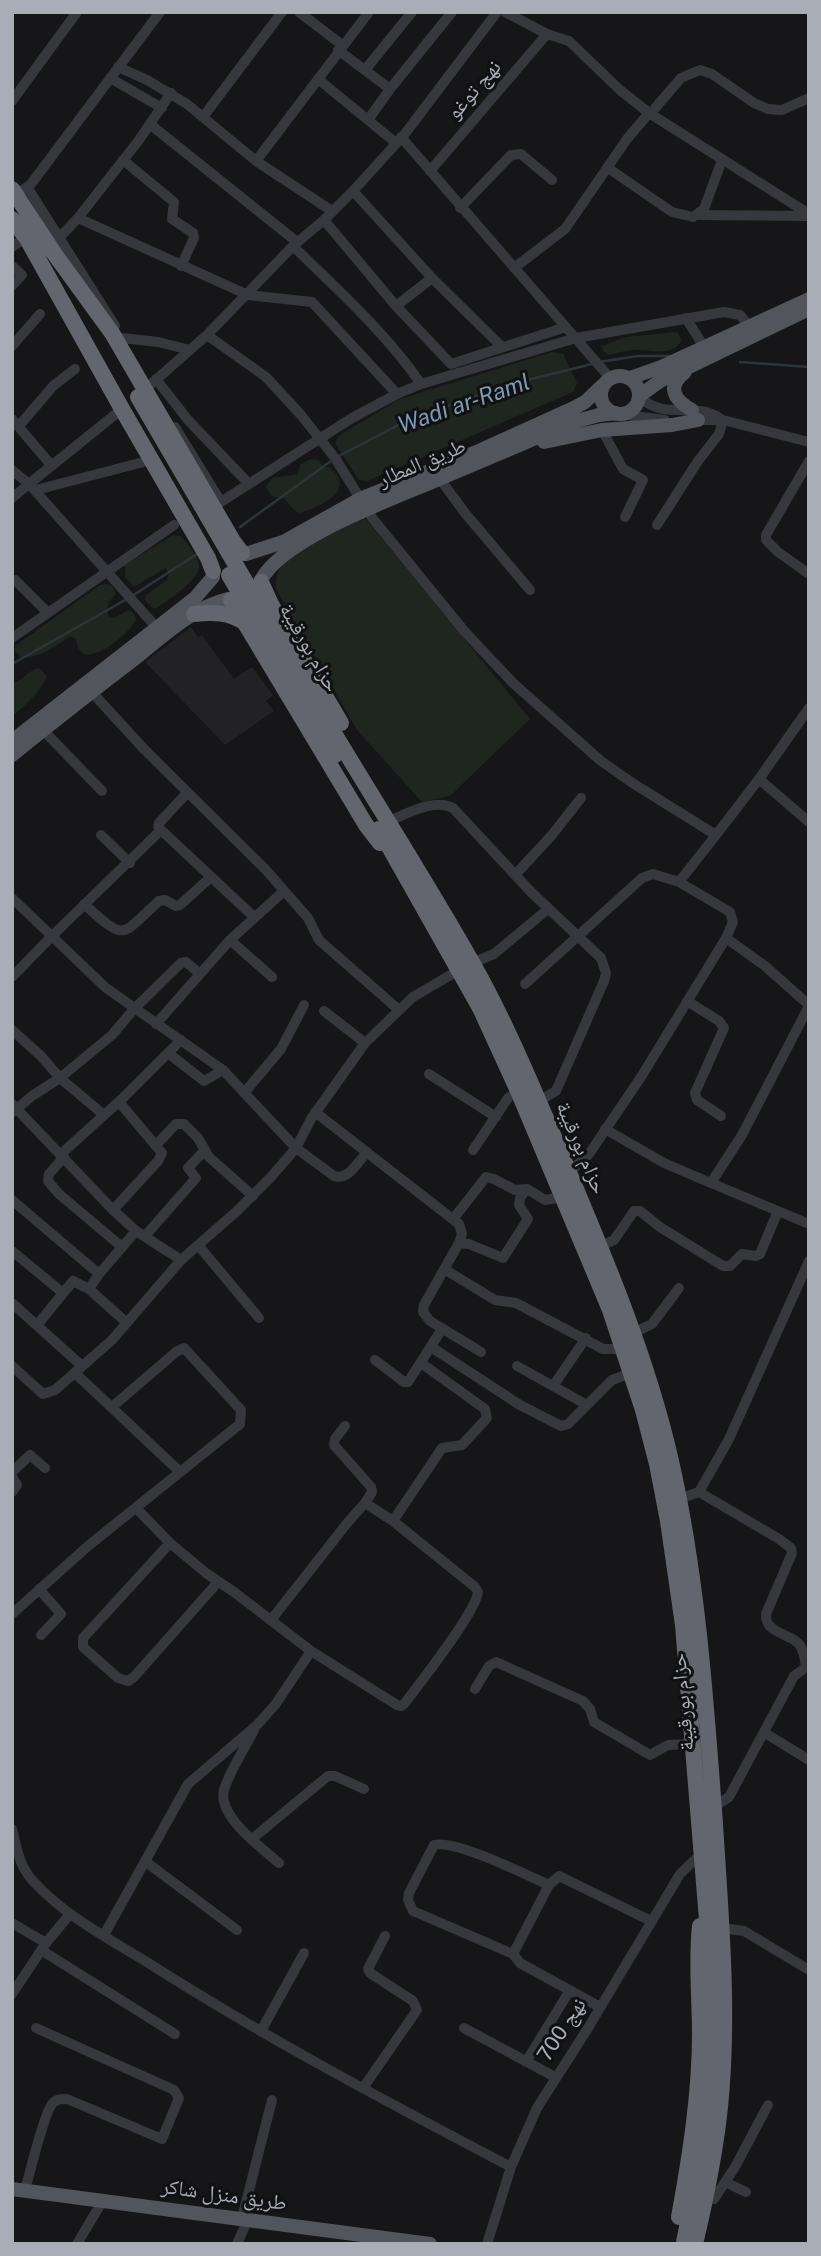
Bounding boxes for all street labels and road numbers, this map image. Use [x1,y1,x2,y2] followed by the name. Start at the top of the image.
[441,55,507,125] street label: نهج توغو
[374,433,470,493] street label: طريق المطار
[274,599,344,697] street label: حزام بورقيبة
[550,1098,612,1198] street label: حزام بورقيبة
[666,1652,700,1752] street label: حزام بورقيبة
[532,1994,592,2066] street label: نهج 700
[160,2174,288,2216] street label: طريق منزل شاكر

